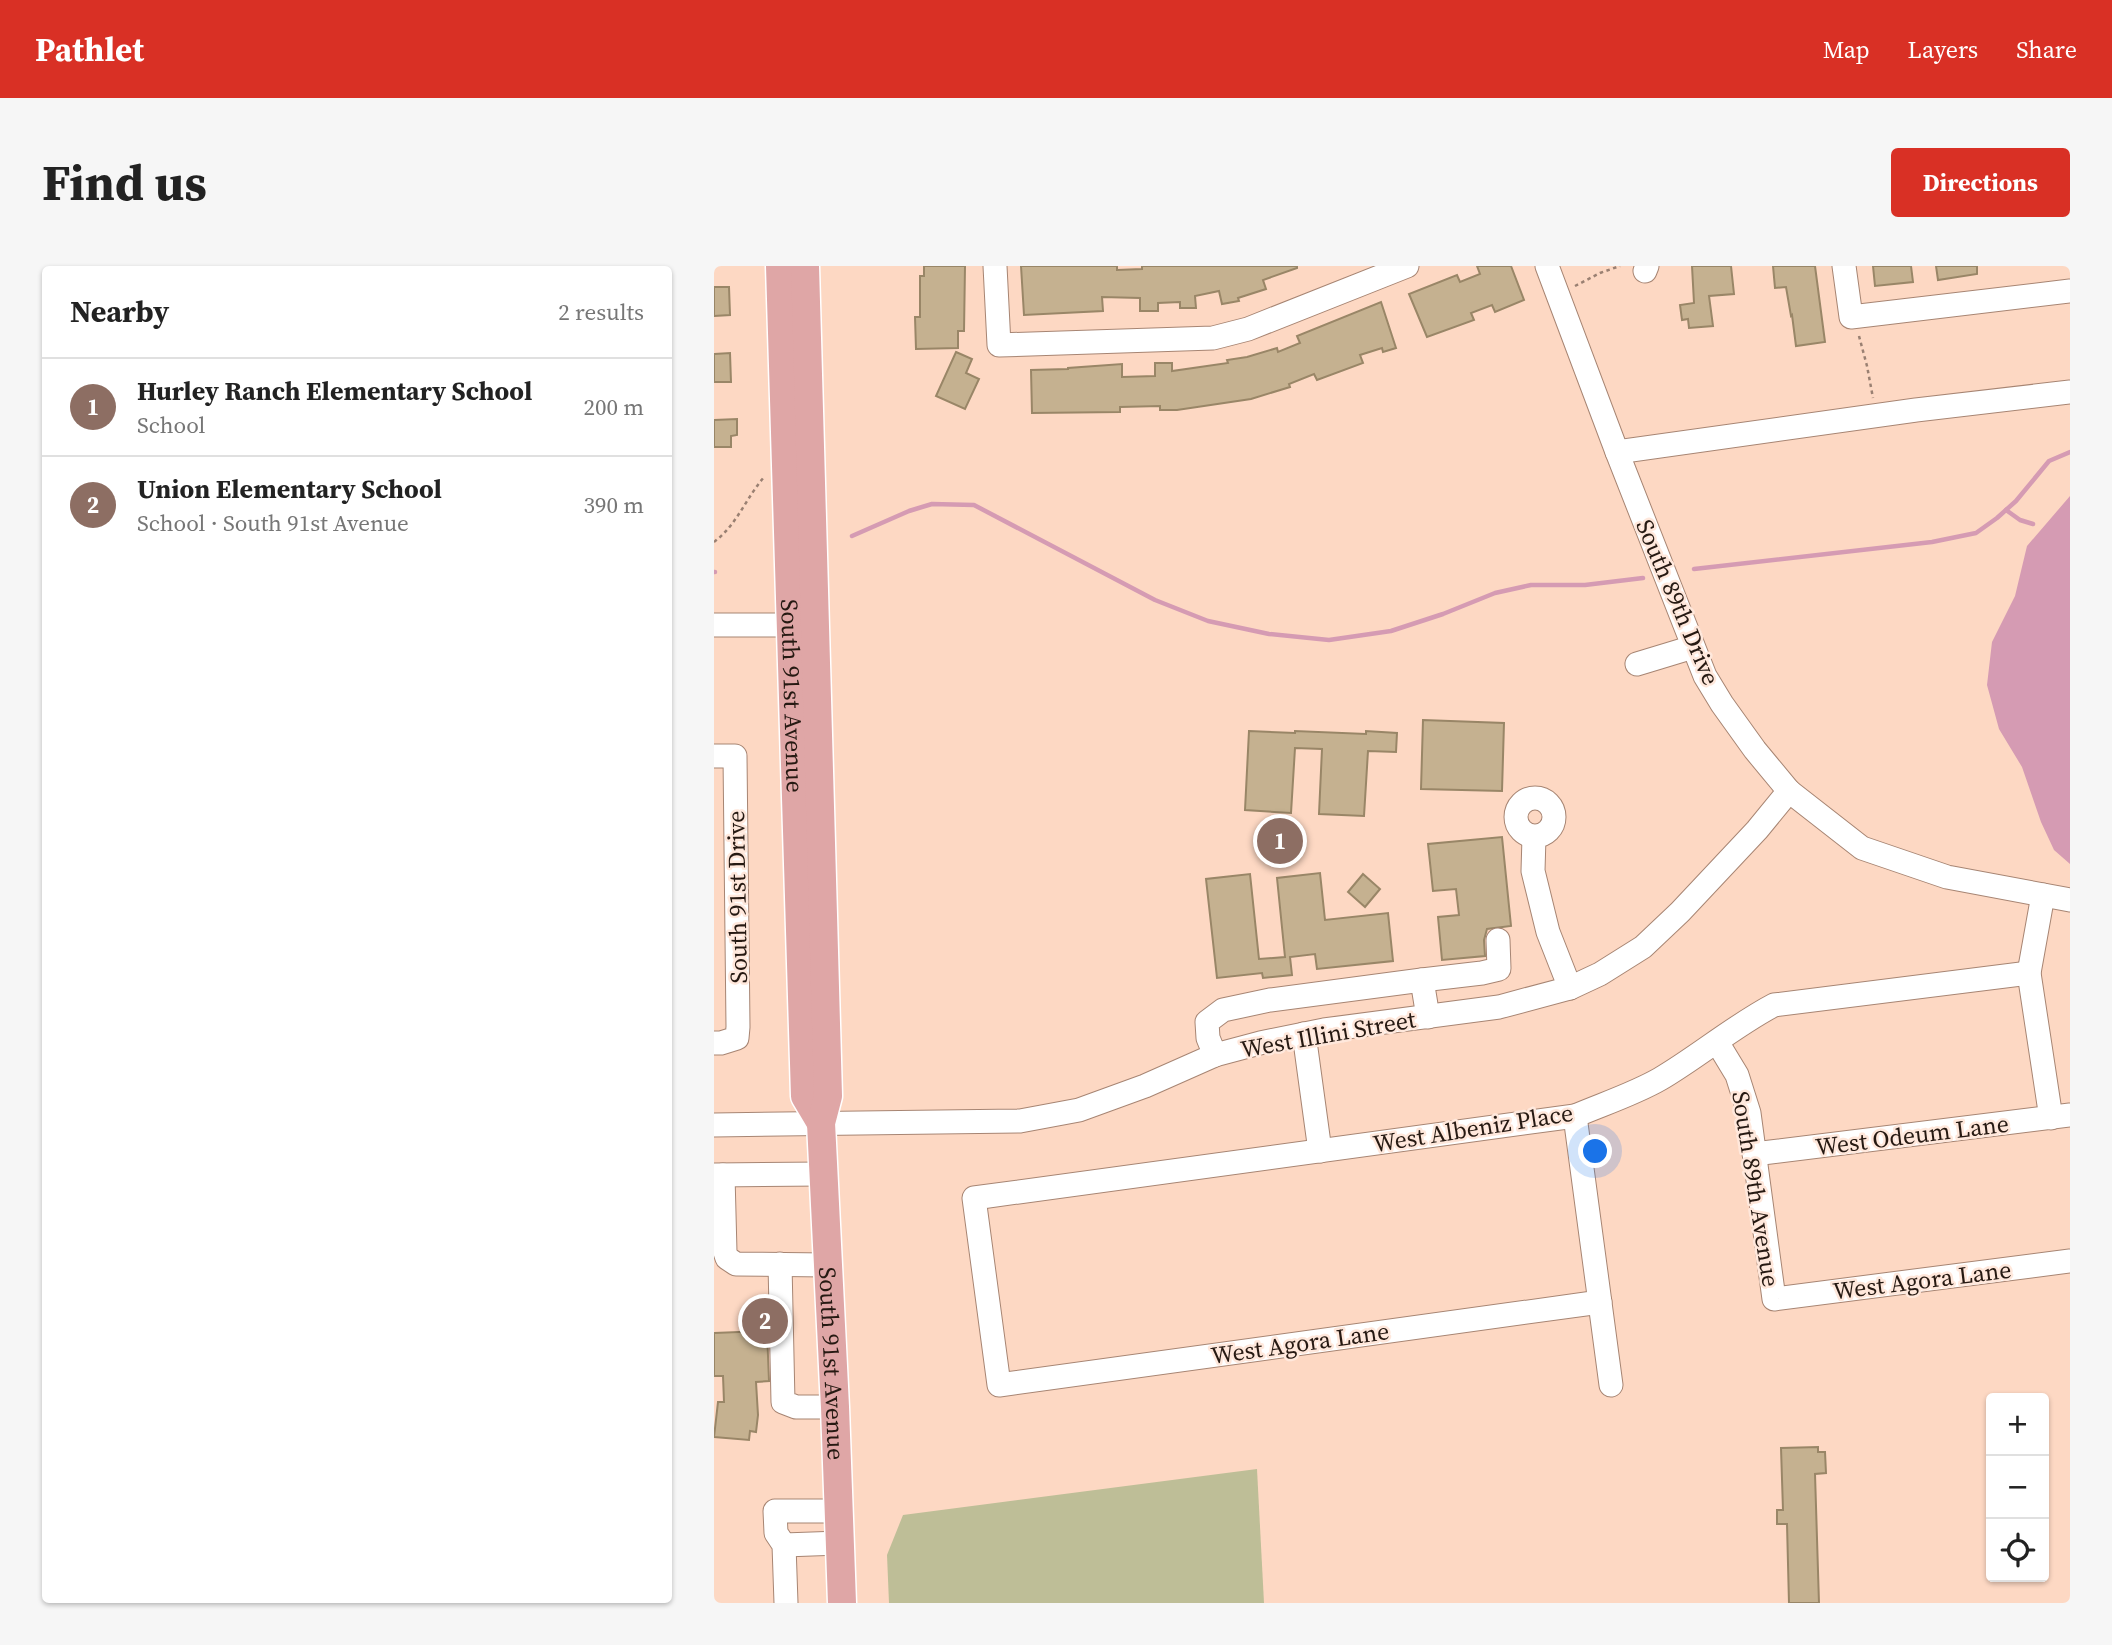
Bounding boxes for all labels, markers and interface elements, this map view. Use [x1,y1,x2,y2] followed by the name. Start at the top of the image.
[35,27,144,72] text: Pathlet
[1823,33,1870,66] text: Map
[1908,33,1978,66] text: Layers
[2016,33,2077,66] text: Share
[1891,148,2070,217] button: Directions
[42,149,207,216] text: Find us
[70,291,169,332] text: Nearby
[558,296,644,328] text: 2 results
[137,373,532,409] text: Hurley Ranch Elementary School
[87,391,99,423] text: 1
[583,391,644,423] text: 200 m
[137,409,205,441] text: School
[137,471,442,507] text: Union Elementary School
[87,489,99,521] text: 2
[583,489,644,521] text: 390 m
[137,507,409,539] text: School · South 91st Avenue
[1628,514,1728,690] street label: South 89th Drive
[774,598,812,793] street label: South 91st Avenue
[719,810,755,984] street label: South 91st Drive
[1257,815,1303,867] pin: 1
[1238,1002,1418,1066] street label: West Illini Street
[1724,1089,1788,1289] street label: South 89th Avenue
[1371,1096,1575,1160] street label: West Albeniz Place
[1813,1107,2011,1163] street label: West Odeum Lane
[1578,1134,1612,1168] your location
[1831,1253,2013,1307] street label: West Agora Lane
[812,1266,853,1461] street label: South 91st Avenue
[742,1295,788,1347] pin: 2
[1209,1314,1391,1372] street label: West Agora Lane
[1986,1393,2049,1582] map controls
[1986,1393,2049,1456] button: +
[1986,1456,2049,1519] button: −
[1986,1519,2049,1582] button: locate

